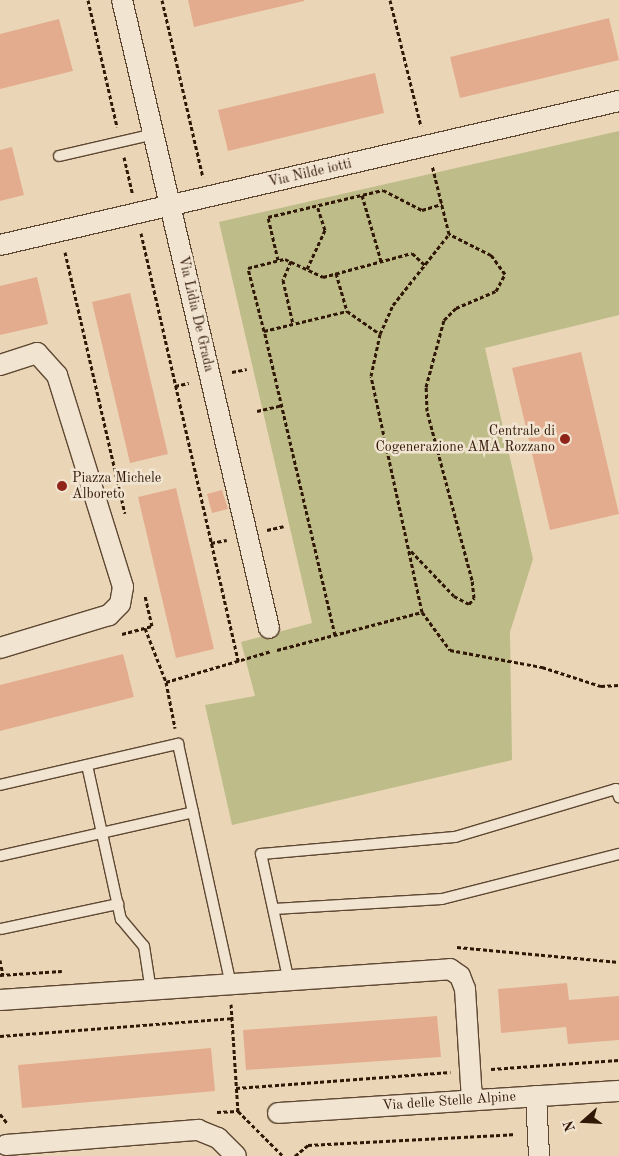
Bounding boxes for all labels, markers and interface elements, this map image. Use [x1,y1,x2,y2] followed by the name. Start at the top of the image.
[267,155,353,191] street label: Via Nilde iotti
[175,255,217,373] street label: Via Lidia De Grada
[375,423,555,456] place label: Centrale di Cogenerazione AMA Rozzano
[559,433,571,445] marker: Centrale di Cogenerazione AMA Rozzano
[72,470,161,502] place label: Piazza Michele Alboreto
[56,480,68,492] marker: Piazza Michele Alboreto
[382,1088,516,1114] street label: Via delle Stelle Alpine
[559,1096,609,1146] north arrow
[561,1119,578,1133] text: N

